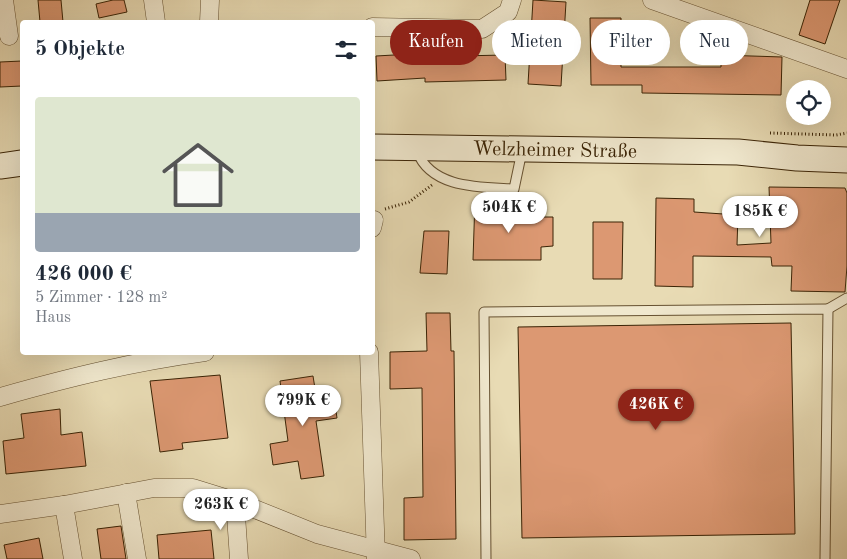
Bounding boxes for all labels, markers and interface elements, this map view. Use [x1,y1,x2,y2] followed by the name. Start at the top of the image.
[390,20,482,65] chip: Kaufen
[492,20,581,65] chip: Mieten
[591,20,670,65] chip: Filter
[680,20,748,65] chip: Neu
[332,36,360,64] icon: filters
[35,39,125,60] text: 5 Objekte
[786,80,831,125] map controls
[786,80,831,125] button: locate
[153,130,243,220] icon: home
[473,140,637,162] street label: Welzheimer Straße
[468,192,550,234] pin: 504K €
[719,196,801,238] pin: 185K €
[482,200,536,216] text: 504K €
[733,204,787,220] text: 185K €
[35,264,132,285] text: 426 000 €
[35,290,167,306] text: 5 Zimmer · 128 m²
[35,310,71,326] text: Haus
[262,384,344,427] pin: 799K €
[615,388,697,431] pin: 426K €
[276,393,330,409] text: 799K €
[629,397,683,413] text: 426K €
[180,488,262,531] pin: 263K €
[194,497,248,513] text: 263K €

